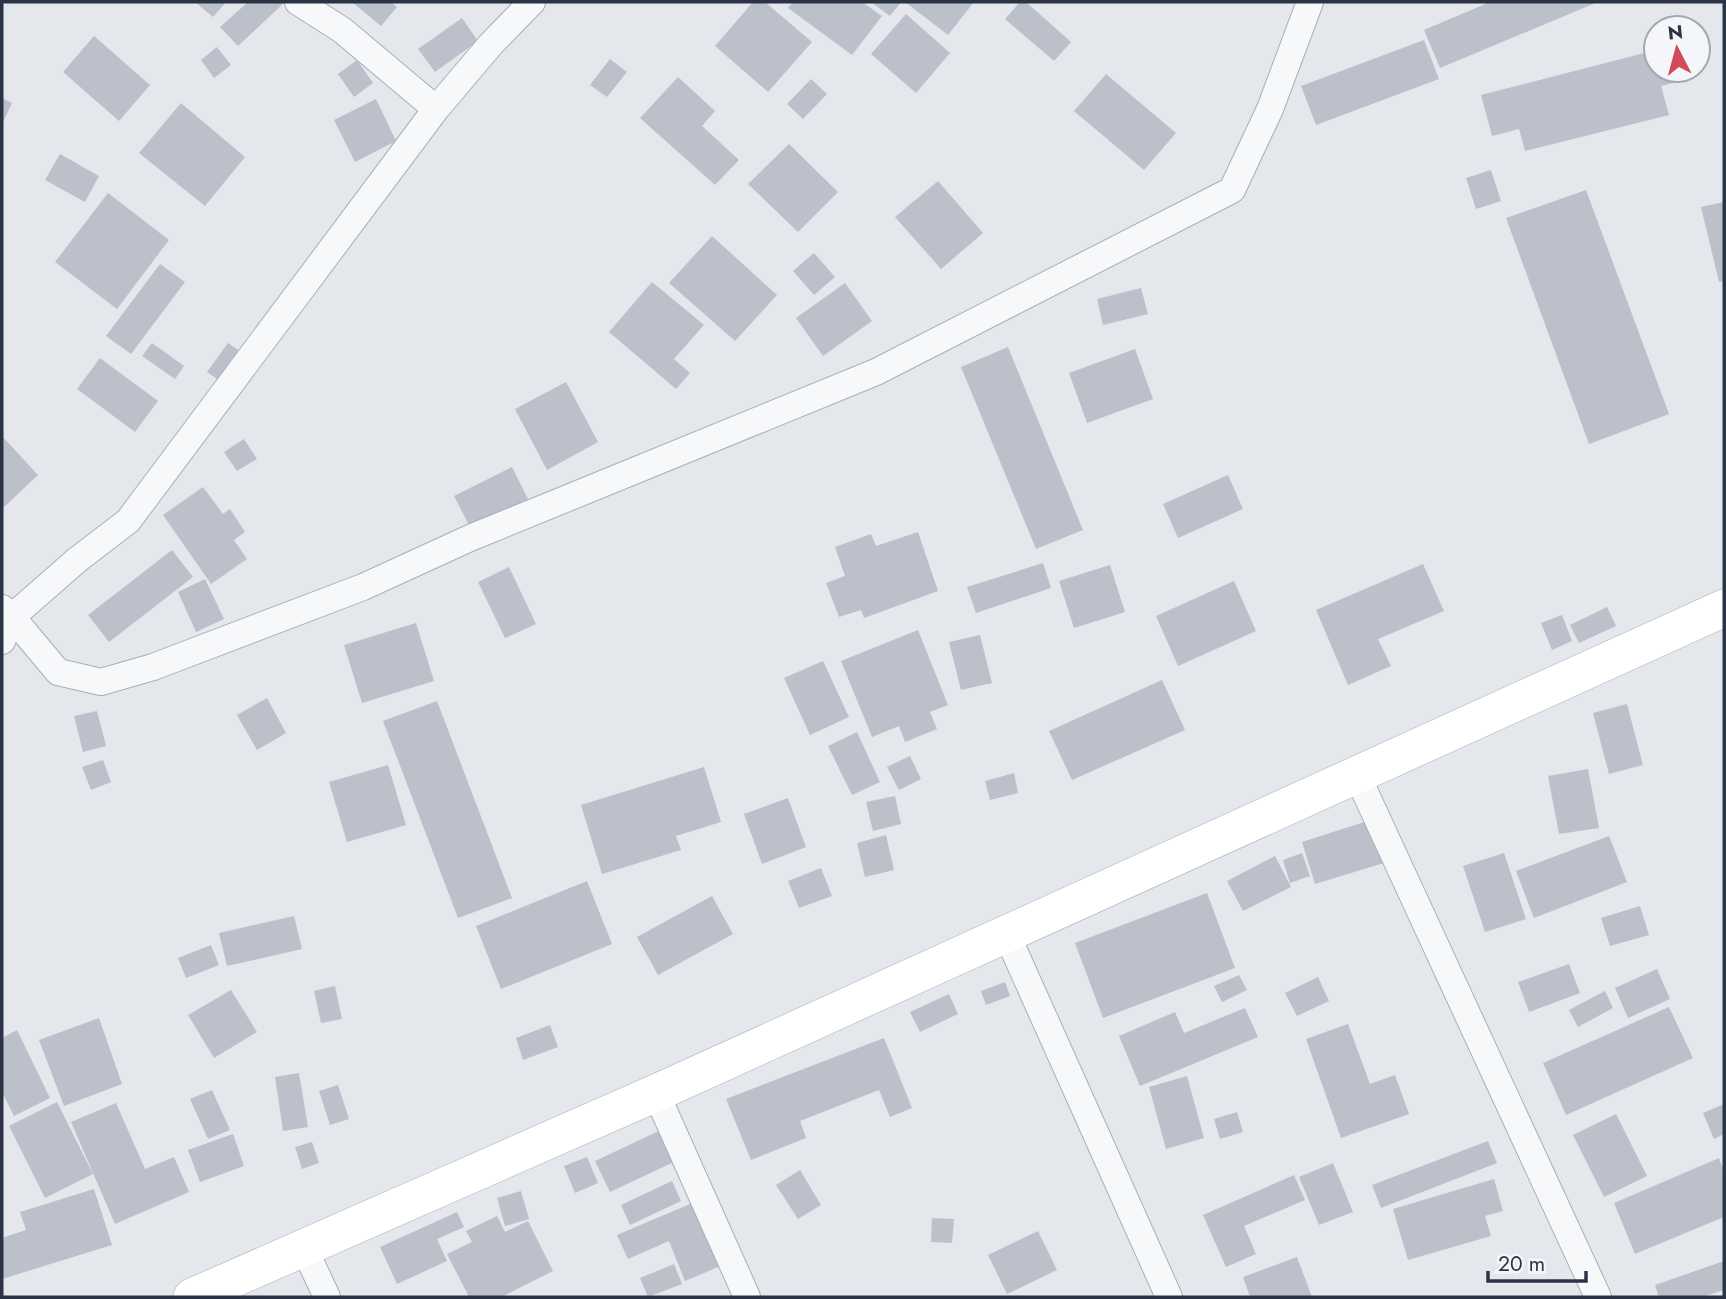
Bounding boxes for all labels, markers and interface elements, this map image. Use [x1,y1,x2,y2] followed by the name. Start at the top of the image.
[1642,14,1712,84] north arrow
[1666,18,1684,47] text: N
[1488,1240,1586,1284] scale bar
[1498,1249,1545,1279] text: 20 m

